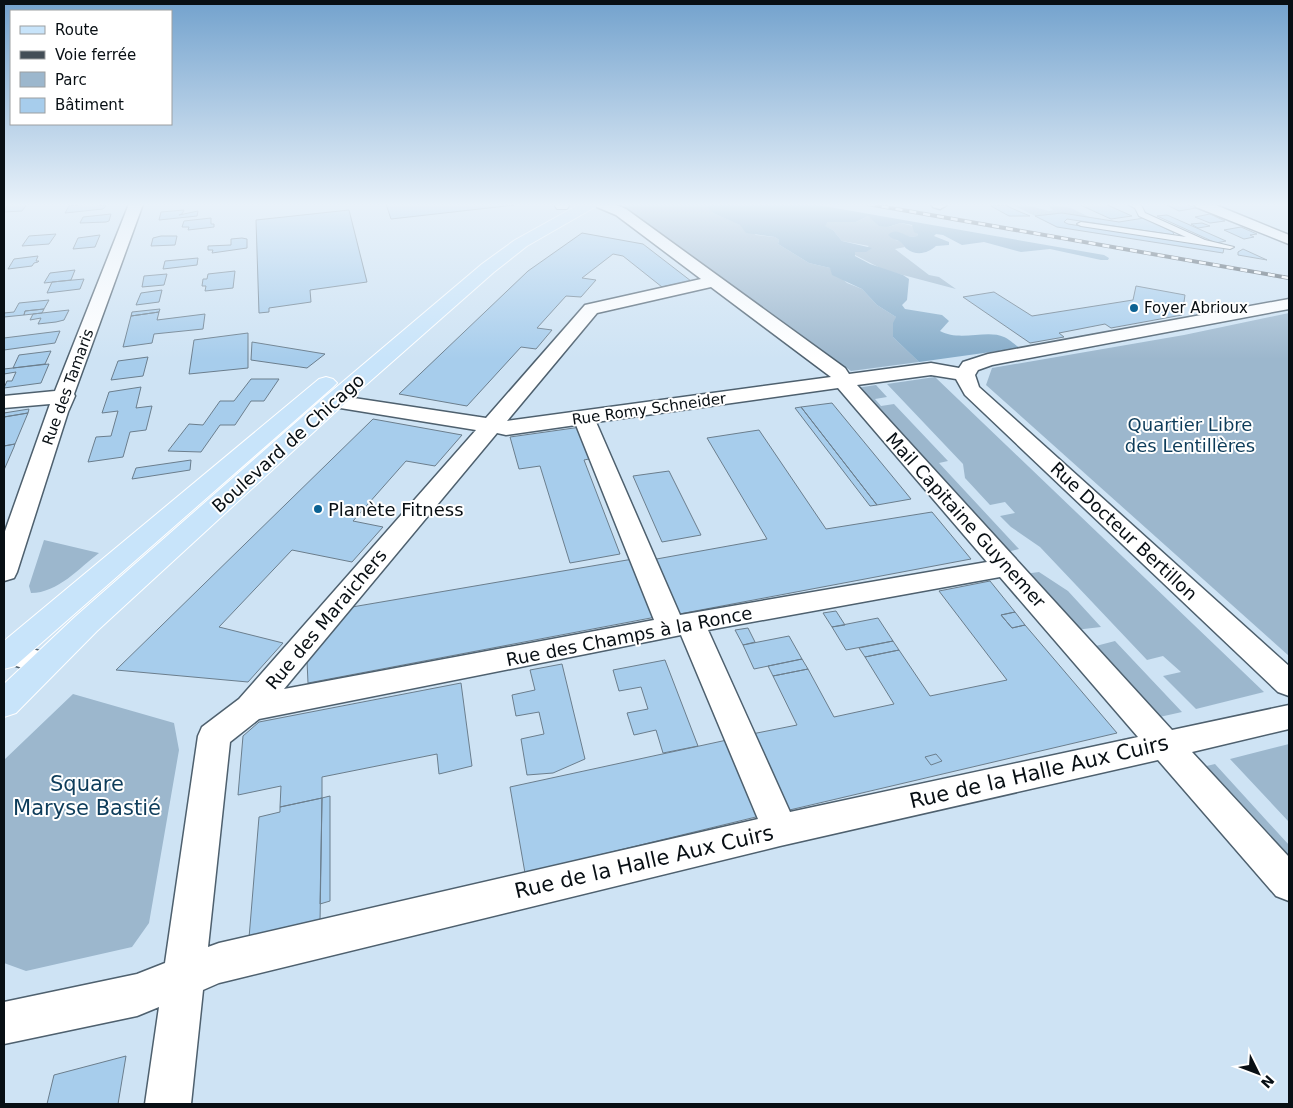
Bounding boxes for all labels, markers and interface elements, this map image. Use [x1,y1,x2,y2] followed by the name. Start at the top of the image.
[10,10,172,125] legend
[55,21,99,39] text: Route
[55,46,136,64] text: Voie ferrée
[55,71,87,89] text: Parc
[55,96,124,114] text: Bâtiment
[1144,299,1248,317] place label: Foyer Abrioux
[1128,302,1140,314] marker: Foyer Abrioux
[39,326,97,448] street label: Rue des Tamaris
[208,369,368,517] street label: Boulevard de Chicago
[571,389,728,429] street label: Rue Romy Schneider
[1125,414,1255,456] park label: Quartier Libre des Lentillères
[882,428,1051,612] street label: Mail Capitaine Guynemer
[1046,458,1202,604] street label: Rue Docteur Bertillon
[328,499,464,520] place label: Planète Fitness
[312,503,324,515] marker: Planète Fitness
[261,545,391,693] street label: Rue des Maraichers
[504,602,754,670] street label: Rue des Champs à la Ronce
[907,731,1171,813] street label: Rue de la Halle Aux Cuirs
[13,772,161,820] park label: Square Maryse Bastié
[512,821,776,903] street label: Rue de la Halle Aux Cuirs
[1233,1048,1283,1098] north arrow
[1258,1072,1278,1091] text: N

